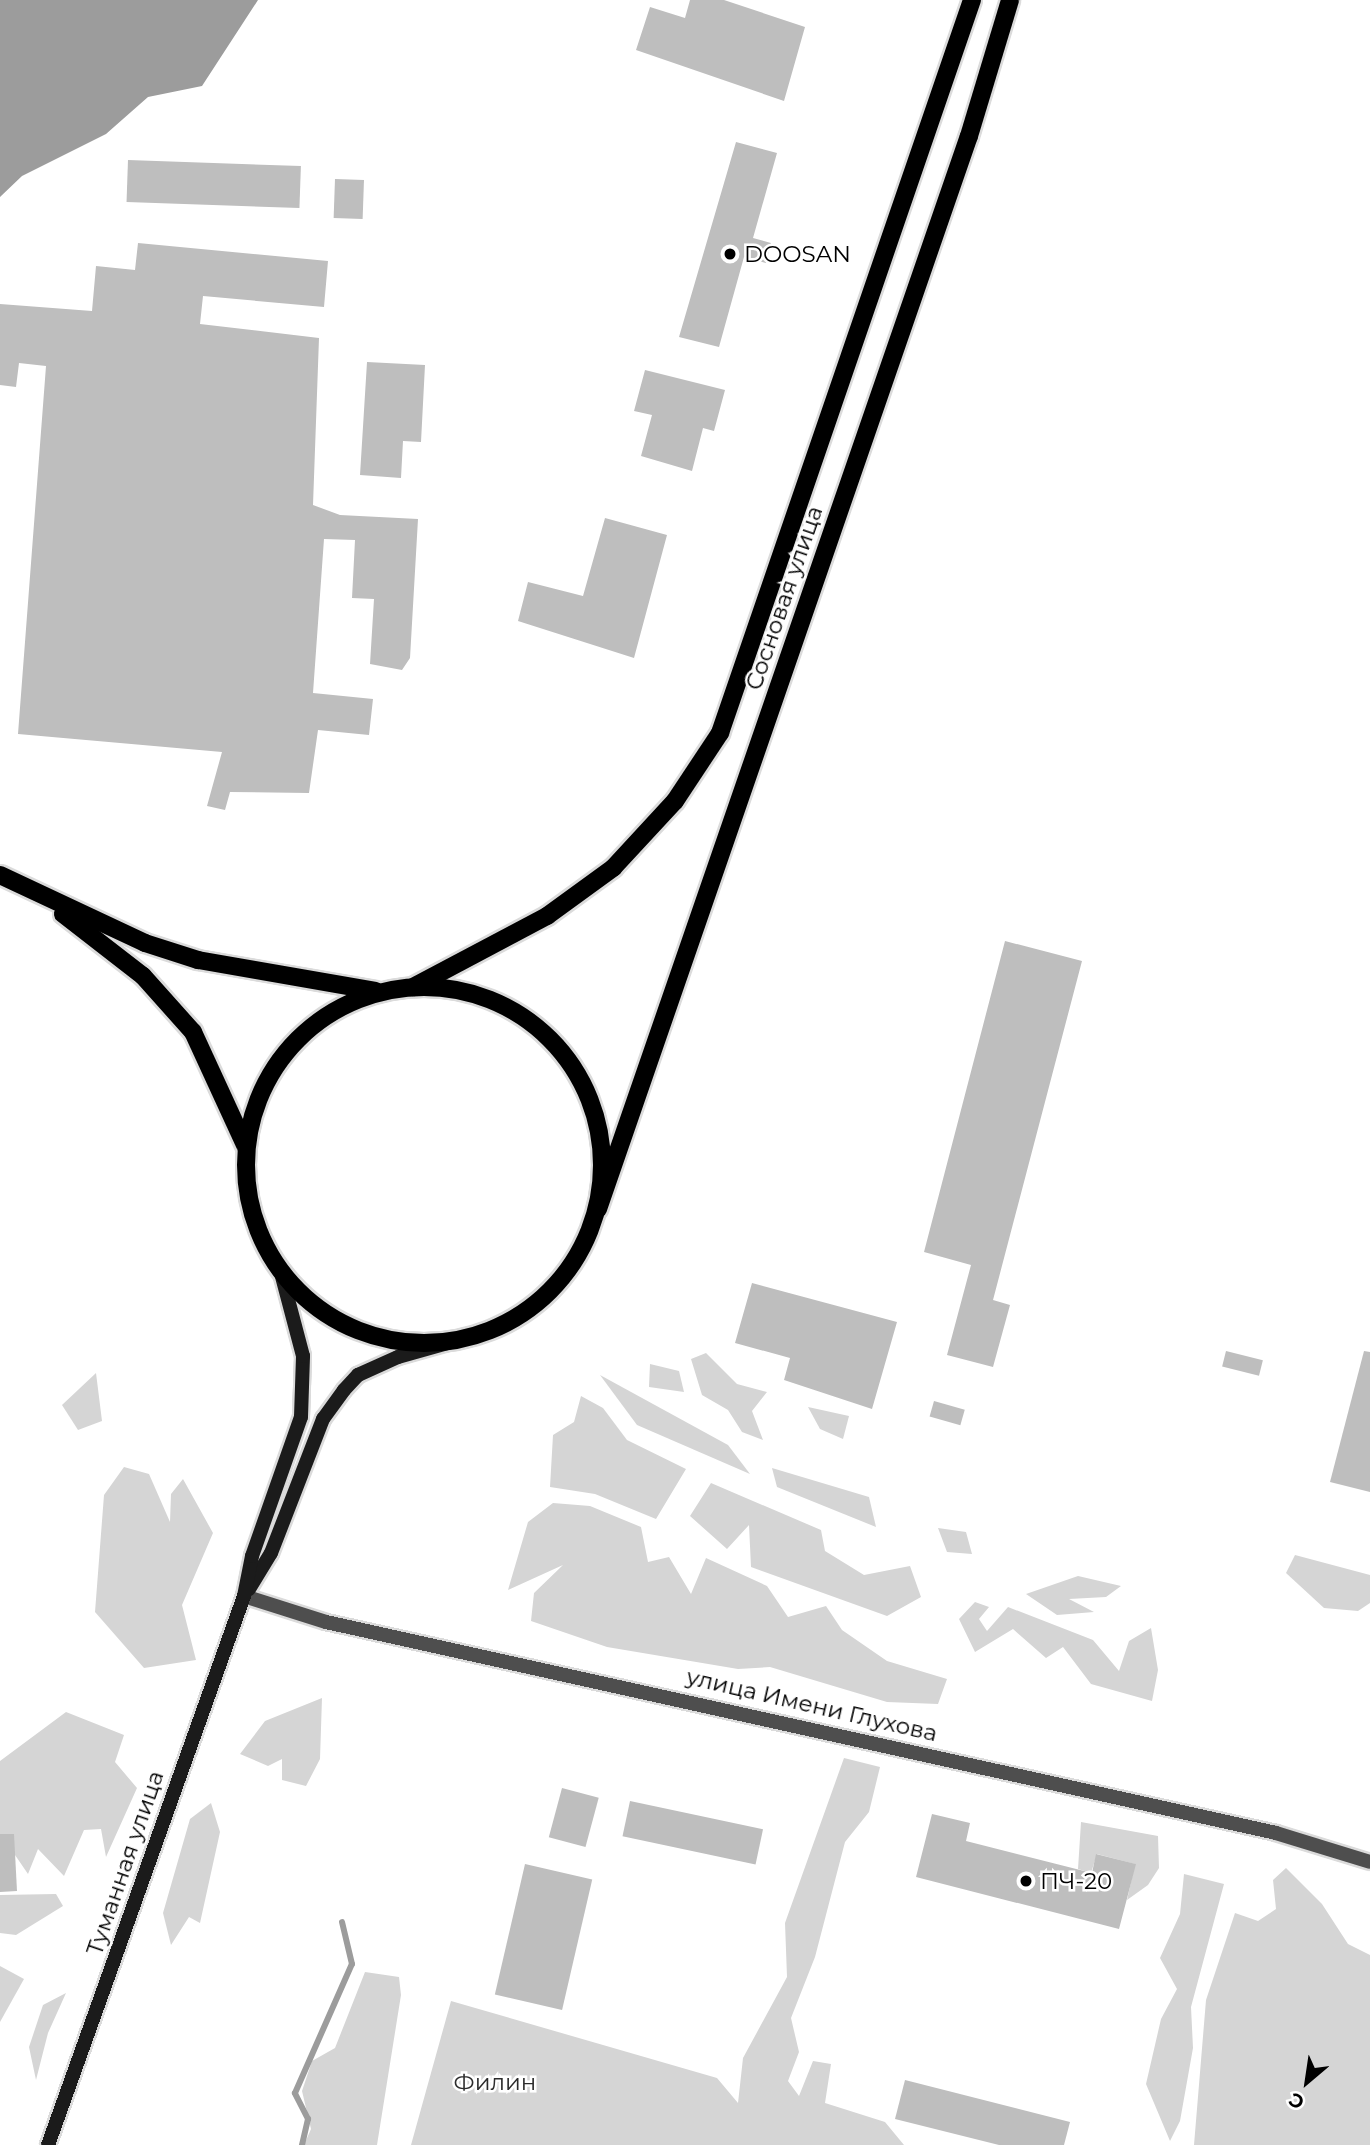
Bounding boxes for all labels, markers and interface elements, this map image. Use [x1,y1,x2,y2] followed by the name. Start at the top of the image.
[744,240,851,268] place label: DOOSAN
[722,246,738,262] marker: DOOSAN
[740,502,828,694] street label: Сосновая улица
[684,1663,940,1747] street label: улица Имени Глухова
[80,1767,170,1959] street label: Туманная улица
[1040,1867,1112,1895] place label: ПЧ-20
[1018,1873,1034,1889] marker: ПЧ-20
[1272,2047,1342,2117] north arrow
[454,2068,536,2096] park label: Филин
[1285,2087,1308,2114] text: С

